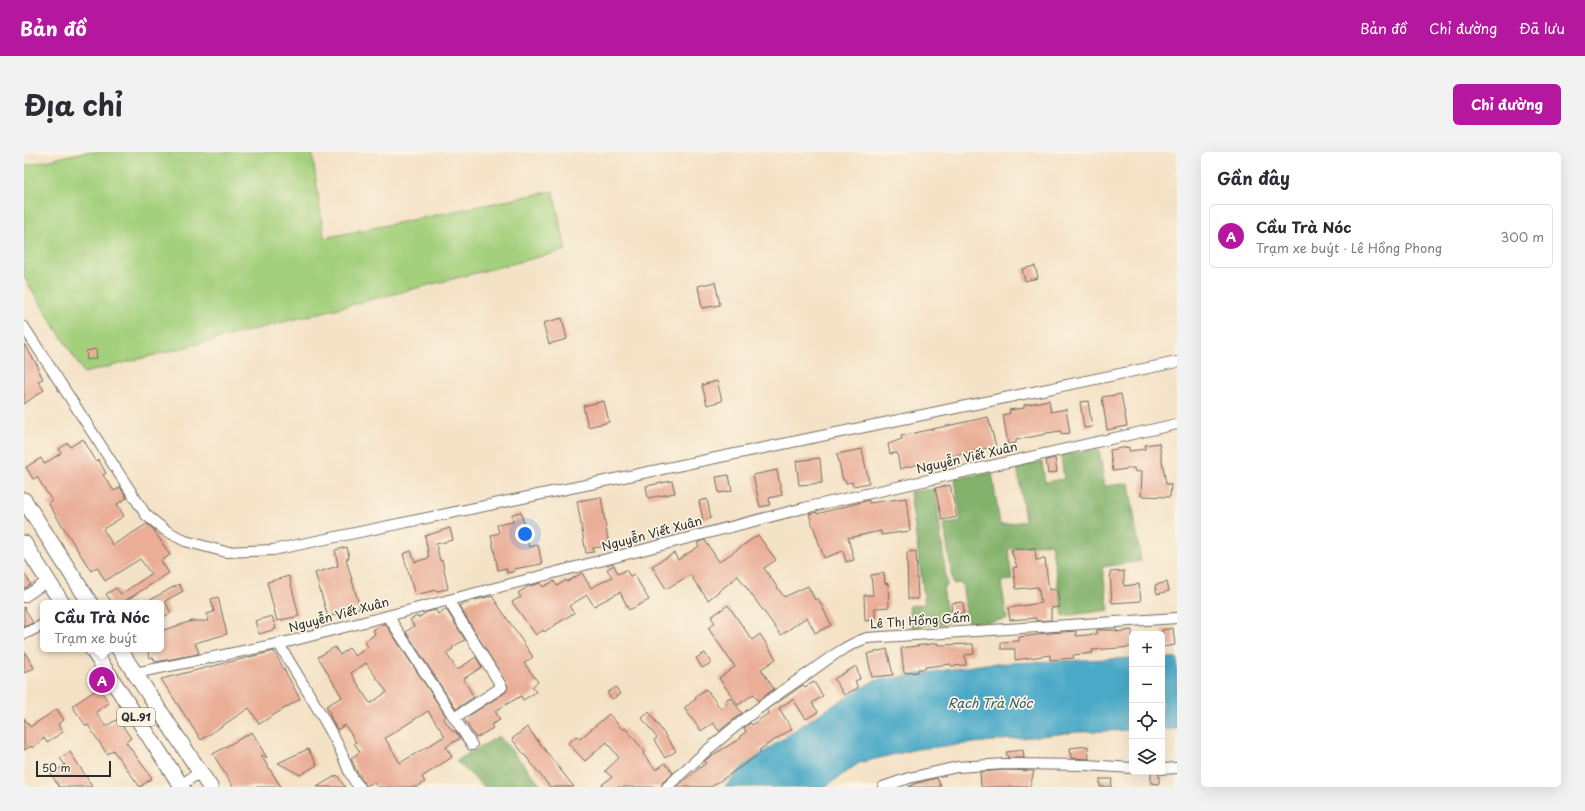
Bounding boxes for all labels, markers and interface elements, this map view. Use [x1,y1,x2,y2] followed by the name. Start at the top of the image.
[20,14,87,42] text: Bản đồ
[1360,18,1407,39] text: Bản đồ
[1429,18,1497,39] text: Chỉ đường
[1519,18,1565,39] text: Đã lưu
[24,83,123,126] text: Địa chỉ
[1453,84,1561,125] button: Chỉ đường
[1217,165,1290,191] text: Gần đây
[1256,215,1352,238] text: Cầu Trà Nóc
[1226,227,1236,246] text: A
[1500,227,1544,246] text: 300 m
[1256,238,1442,257] text: Trạm xe buýt · Lê Hồng Phong
[915,437,1019,477] street label: Nguyễn Viết Xuân
[600,511,704,555] street label: Nguyễn Viết Xuân
[515,524,535,544] your location
[287,592,391,636] street label: Nguyễn Viết Xuân
[40,600,164,652] popup
[54,605,150,628] text: Cầu Trà Nóc
[869,608,971,632] street label: Lê Thị Hồng Gấm
[54,628,137,647] text: Trạm xe buýt
[1129,631,1165,775] map controls
[1129,631,1165,667] button: +
[89,665,115,695] pin: A
[1129,667,1165,703] button: −
[948,693,1033,712] water label: Rạch Trà Nóc
[1129,703,1165,739] button: locate
[117,708,155,726] road number: QL.91
[1129,739,1165,775] button: layers
[36,759,111,778] scale bar
[42,759,71,776] text: 50 m

